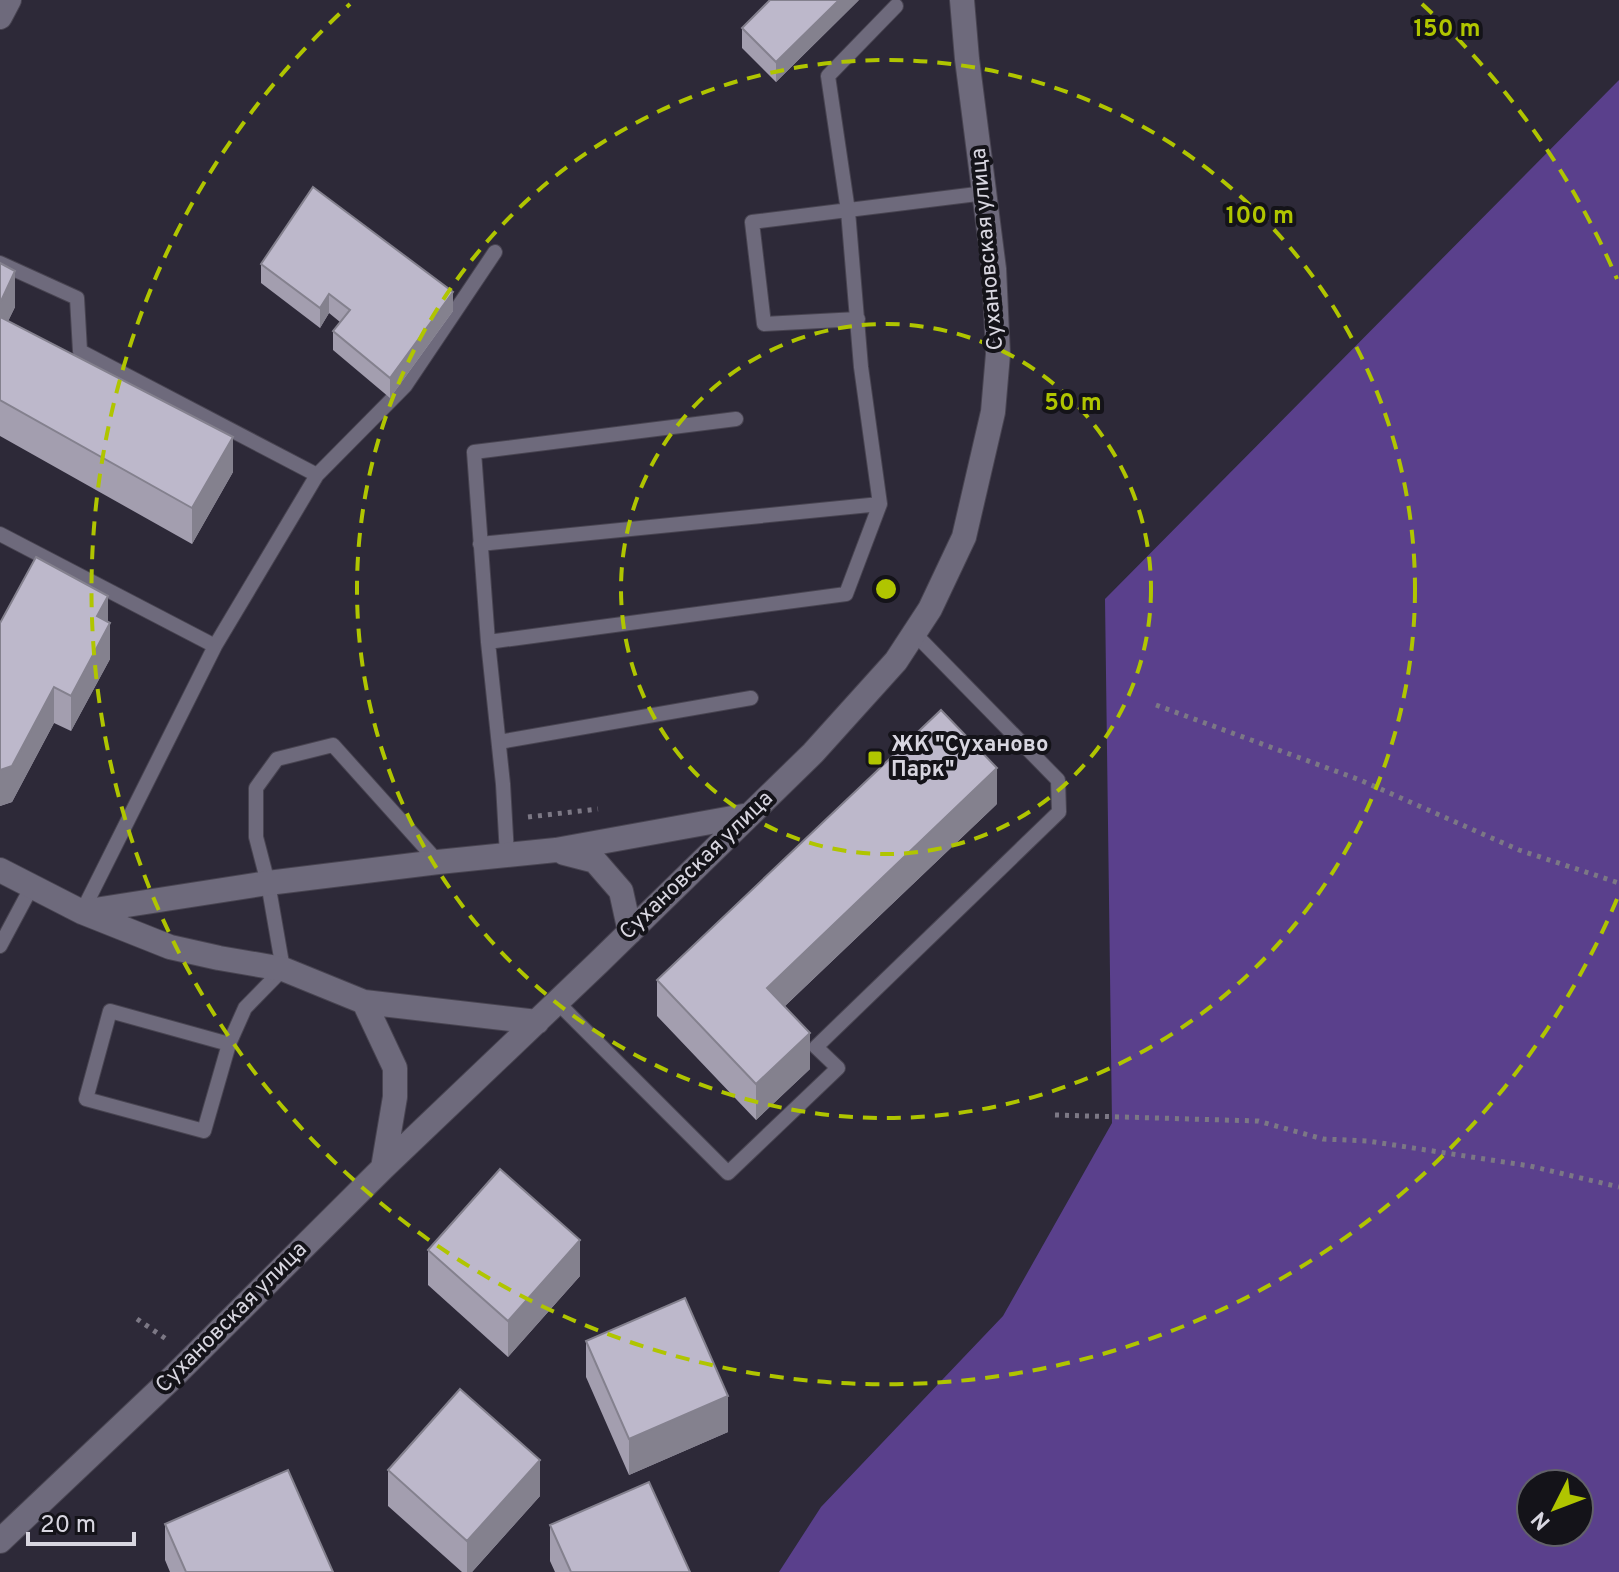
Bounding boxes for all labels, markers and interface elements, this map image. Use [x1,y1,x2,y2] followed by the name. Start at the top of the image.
[1413,15,1481,45] text: 150 m
[966,147,1010,351] street label: Сухановская улица
[1226,202,1294,232] text: 100 m
[1044,389,1102,419] text: 50 m
[872,575,900,603] centre of rings
[891,732,1048,784] place label: ЖК "Суханово Парк"
[866,749,884,767] marker: ЖК "Суханово Парк"
[615,786,779,946] street label: Сухановская улица
[151,1237,313,1399] street label: Сухановская улица
[1515,1468,1595,1548] north arrow
[28,1496,134,1546] scale bar
[1527,1505,1557,1535] text: N
[40,1511,96,1541] text: 20 m

